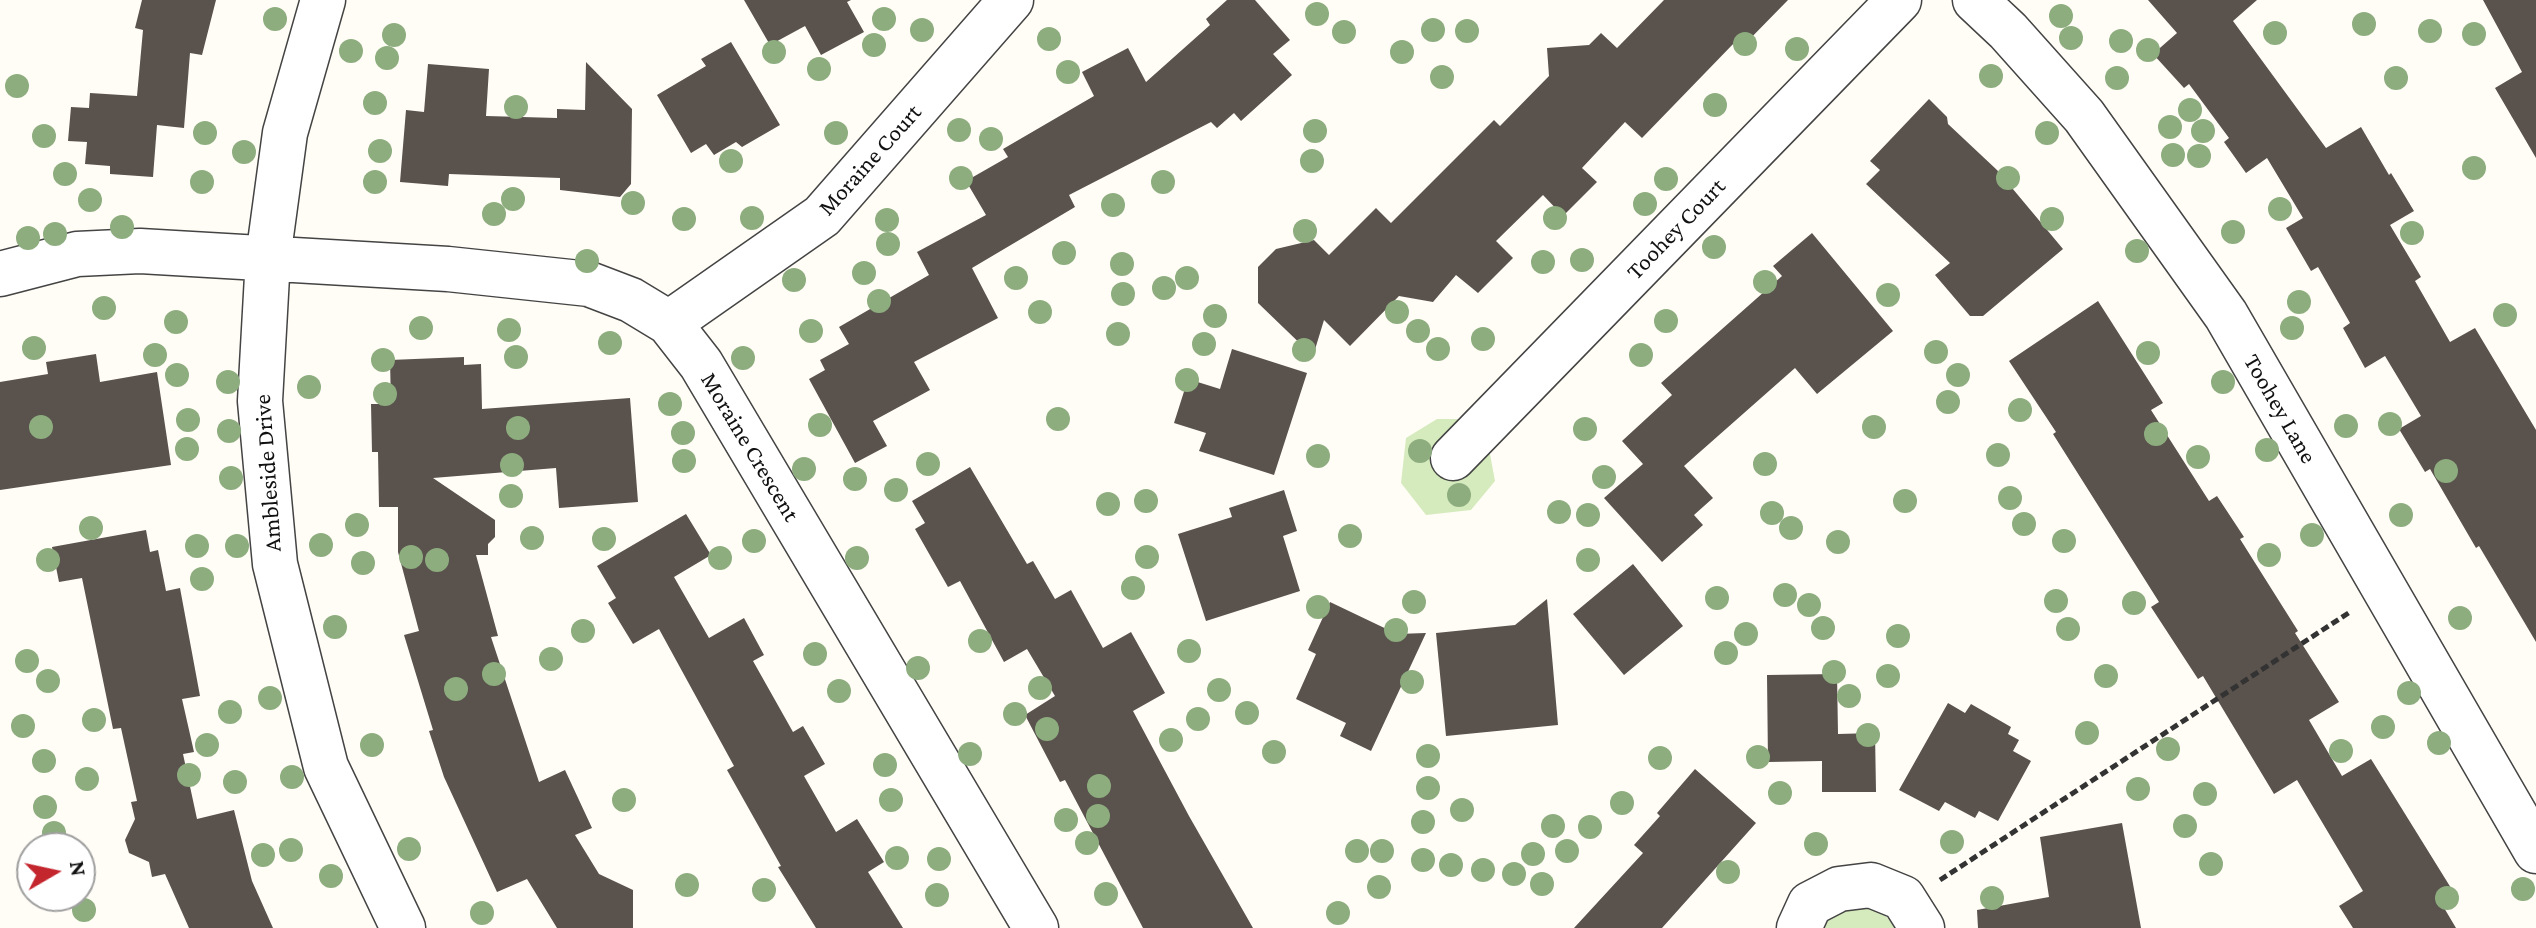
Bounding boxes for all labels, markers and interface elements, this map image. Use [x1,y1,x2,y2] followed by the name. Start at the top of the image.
[812,98,928,222] street label: Moraine Court
[1620,172,1732,286] street label: Toohey Court
[2237,349,2323,469] street label: Toohey Lane
[694,367,806,527] street label: Moraine Crescent
[248,393,288,553] street label: Ambleside Drive
[16,832,96,912] north arrow
[65,859,92,878] text: N

